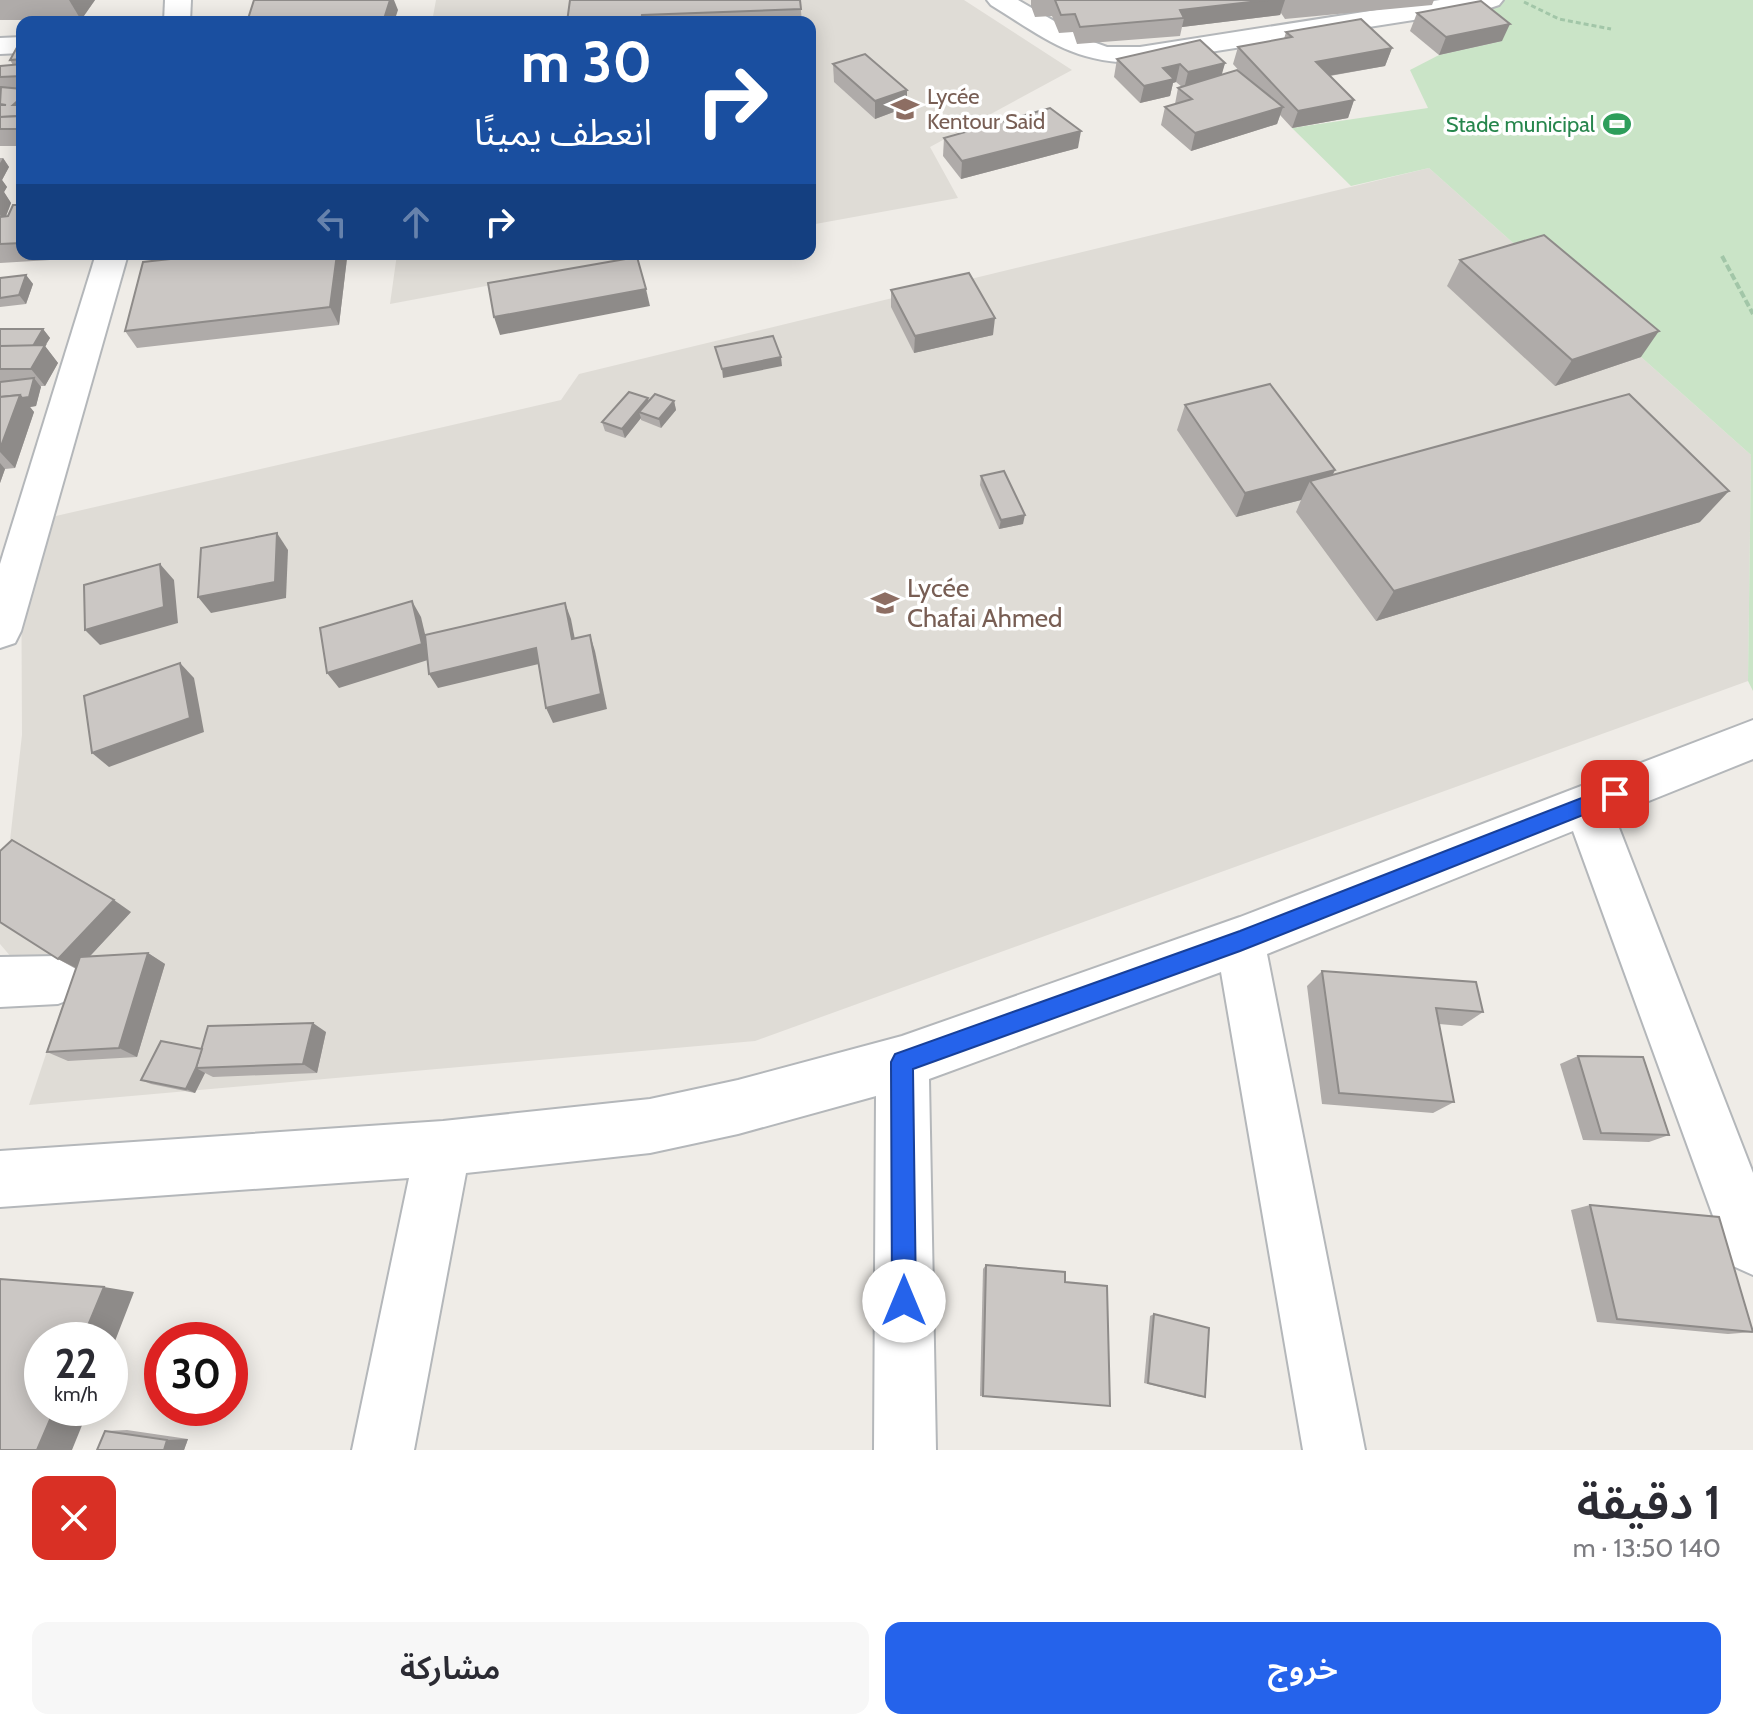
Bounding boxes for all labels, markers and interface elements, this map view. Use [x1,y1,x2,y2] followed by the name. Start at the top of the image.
[521,28,652,96] text: 30 m
[680,48,784,152] icon: right
[927,83,1045,135] place label: Lycée Kentour Said
[890,94,920,124] school or university icon: Lycée Kentour Said
[1602,109,1632,139] sports icon: Stade municipal
[474,110,652,154] text: انعطف يمينًا
[1446,111,1596,138] place label: Stade municipal
[310,200,354,244] icon: left
[394,200,438,244] icon: ahead
[478,200,522,244] icon: right
[907,572,1062,634] place label: Lycée Chafai Ahmed
[870,588,900,618] school or university icon: Lycée Chafai Ahmed
[1581,760,1649,828] pin
[1593,772,1637,816] icon: arrive
[862,1259,946,1343] position arrow
[144,1322,248,1426] speed limit sign: 30
[55,1339,97,1388] text: 22
[54,1382,98,1406] text: km/h
[1577,1473,1721,1531] text: 1 دقيقة
[32,1476,116,1560] button: close
[1573,1532,1721,1564] text: 140 m · 13:50
[32,1622,869,1714] button: مشاركة
[885,1622,1721,1714] button: خروج

